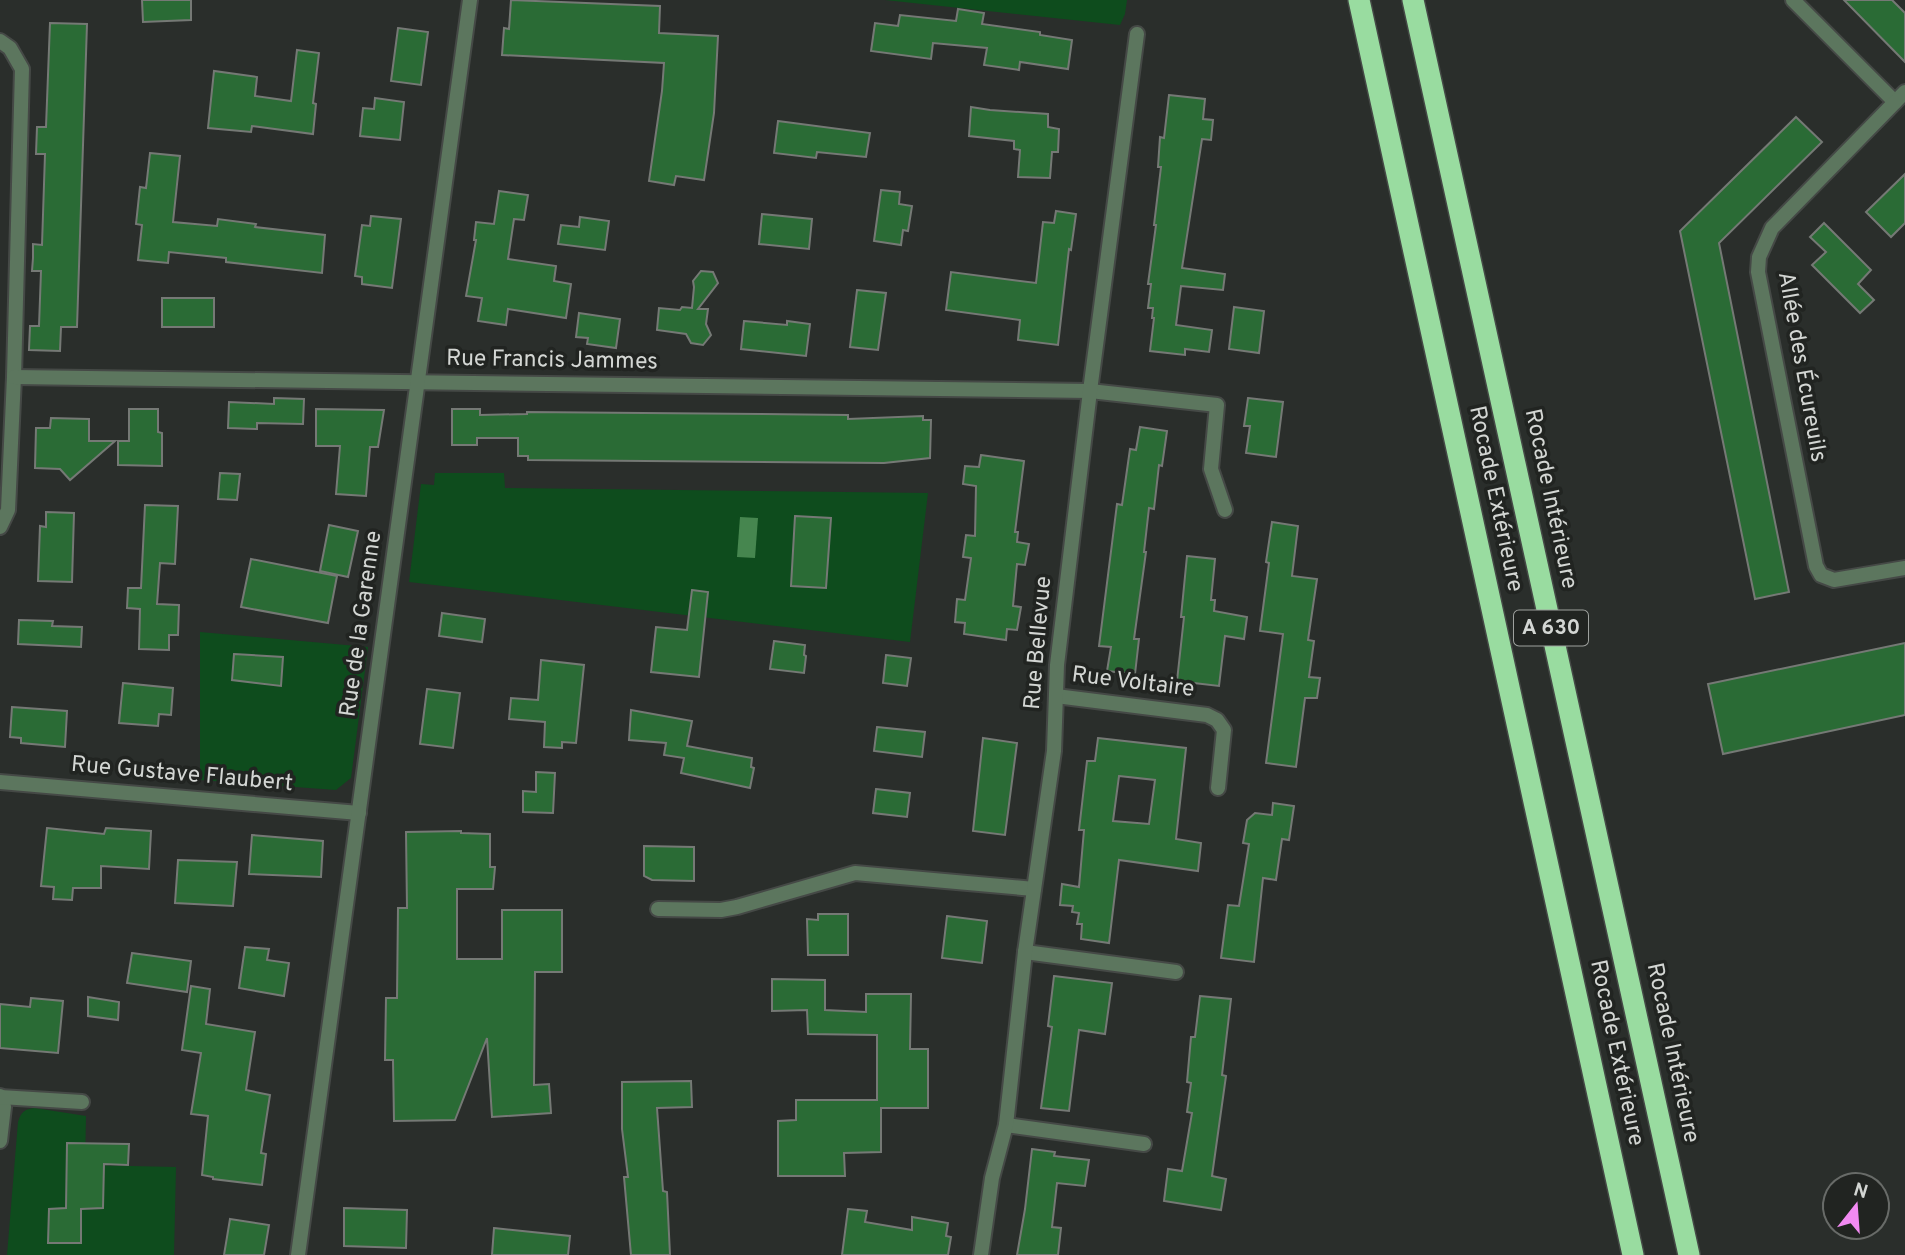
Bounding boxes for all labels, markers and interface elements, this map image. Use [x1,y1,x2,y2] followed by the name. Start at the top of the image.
[1770,269,1833,464] street label: Allée des Écureuils
[446,345,658,377] street label: Rue Francis Jammes
[1461,403,1529,595] street label: Rocade Extérieure
[1517,406,1583,592] street label: Rocade Intérieure
[335,529,389,719] street label: Rue de la Garenne
[1019,575,1059,711] street label: Rue Bellevue
[1514,610,1588,646] road number: A 630
[1070,661,1196,705] street label: Rue Voltaire
[70,751,294,799] street label: Rue Gustave Flaubert
[1582,957,1650,1149] street label: Rocade Extérieure
[1639,960,1705,1146] street label: Rocade Intérieure
[1821,1171,1891,1241] north arrow
[1850,1178,1870,1205] text: N

